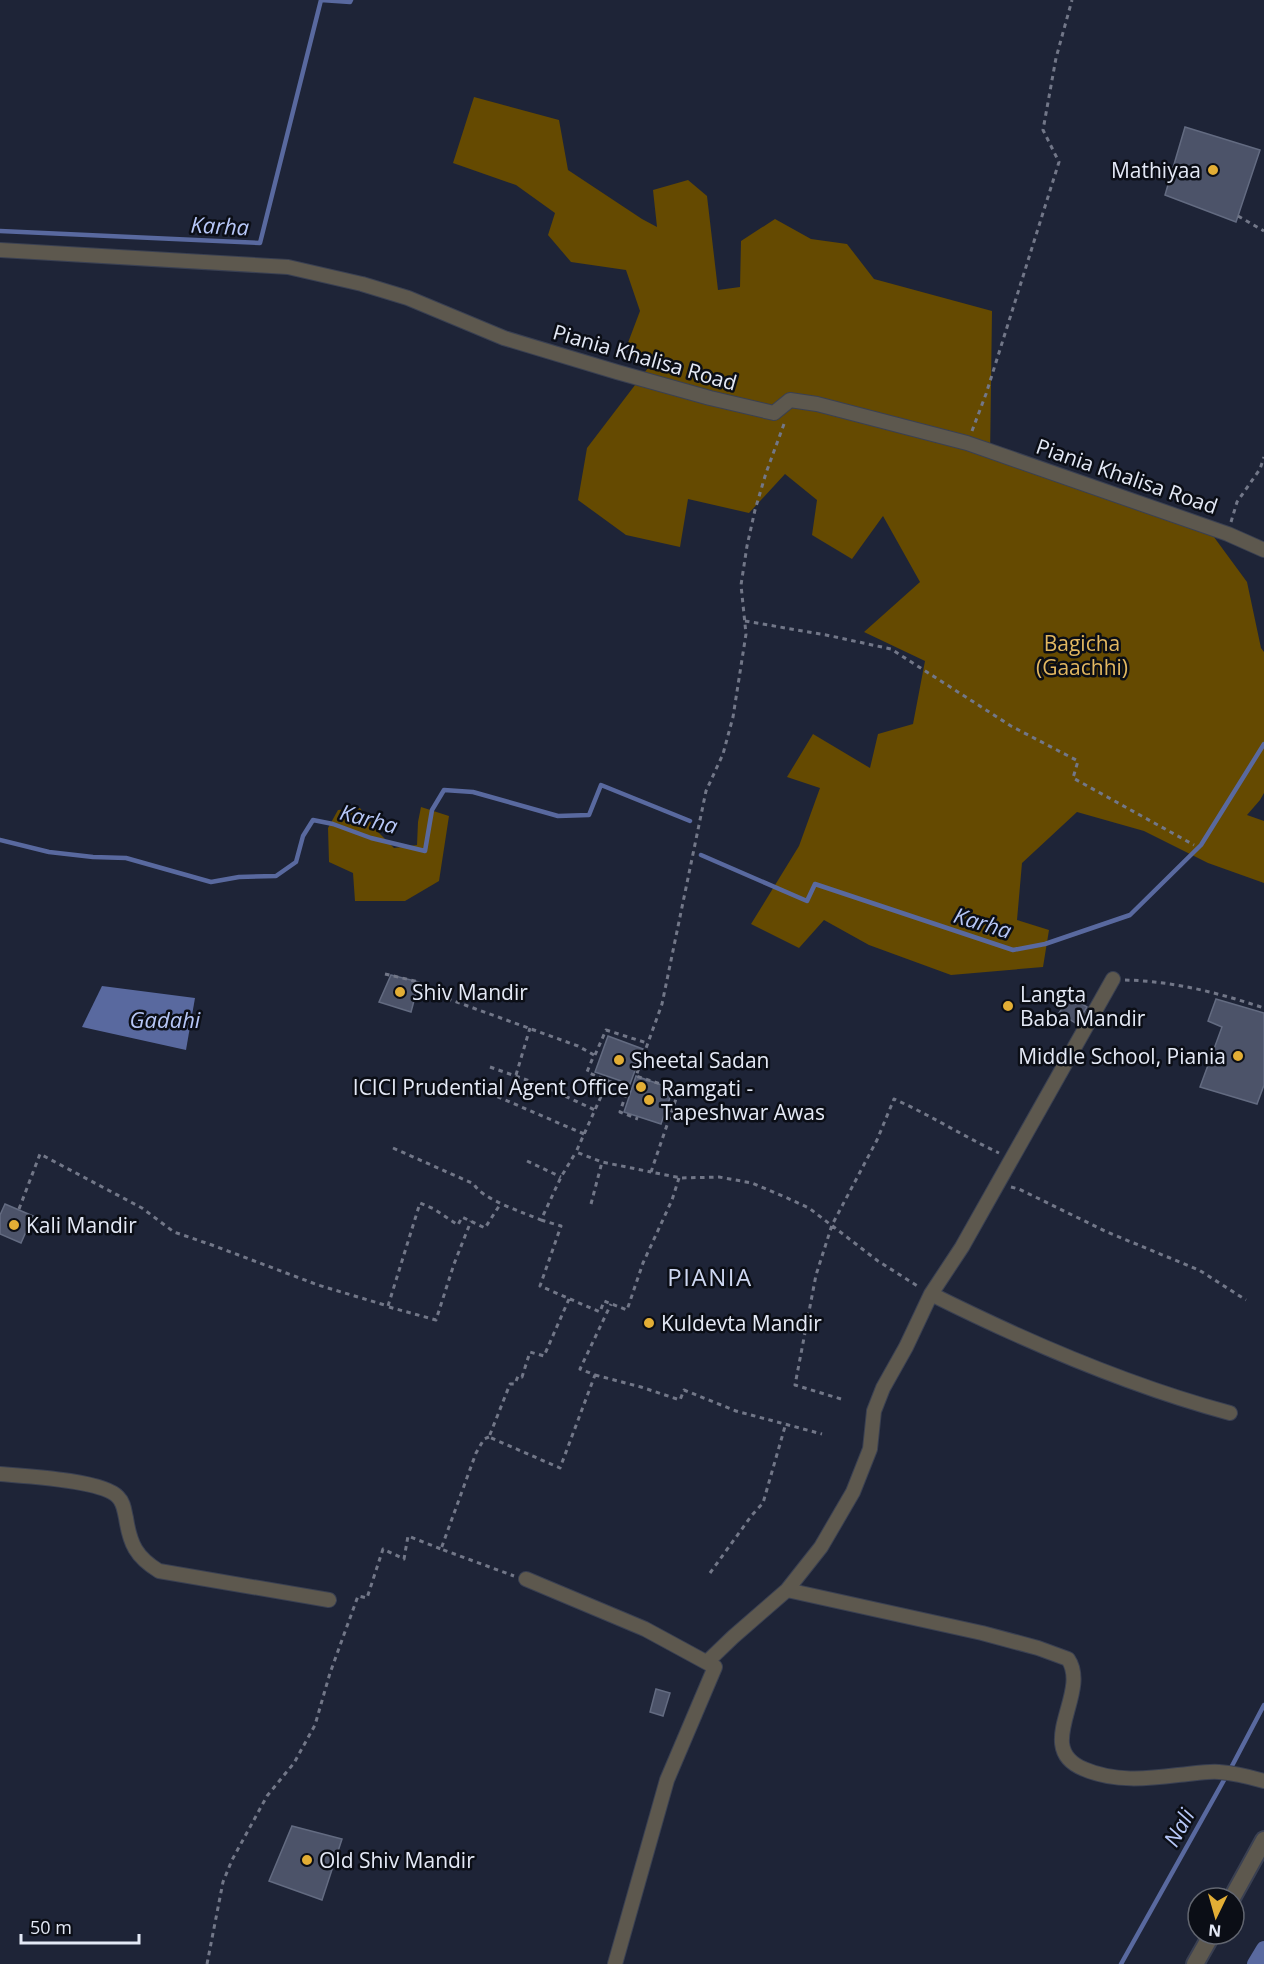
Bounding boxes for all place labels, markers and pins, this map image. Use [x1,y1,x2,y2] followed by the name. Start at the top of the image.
[1111,156,1201,184] place label: Mathiyaa
[1206,163,1220,177] marker: Mathiyaa
[412,978,528,1006] place label: Shiv Mandir
[1020,980,1146,1032] place label: Langta Baba Mandir
[393,985,407,999] marker: Shiv Mandir
[1001,999,1015,1013] marker: Langta Baba Mandir
[1018,1042,1226,1070] place label: Middle School, Piania
[631,1046,769,1074] place label: Sheetal Sadan
[1231,1049,1245,1063] marker: Middle School, Piania
[612,1053,626,1067] marker: Sheetal Sadan
[353,1073,629,1101] place label: ICICI Prudential Agent Office
[661,1074,825,1126] place label: Ramgati - Tapeshwar Awas
[634,1080,648,1094] marker: ICICI Prudential Agent Office
[642,1093,656,1107] marker: Ramgati - Tapeshwar Awas
[26,1211,137,1239] place label: Kali Mandir
[7,1218,21,1232] marker: Kali Mandir
[661,1309,822,1337] place label: Kuldevta Mandir
[642,1316,656,1330] marker: Kuldevta Mandir
[319,1846,475,1874] place label: Old Shiv Mandir
[300,1853,314,1867] marker: Old Shiv Mandir

